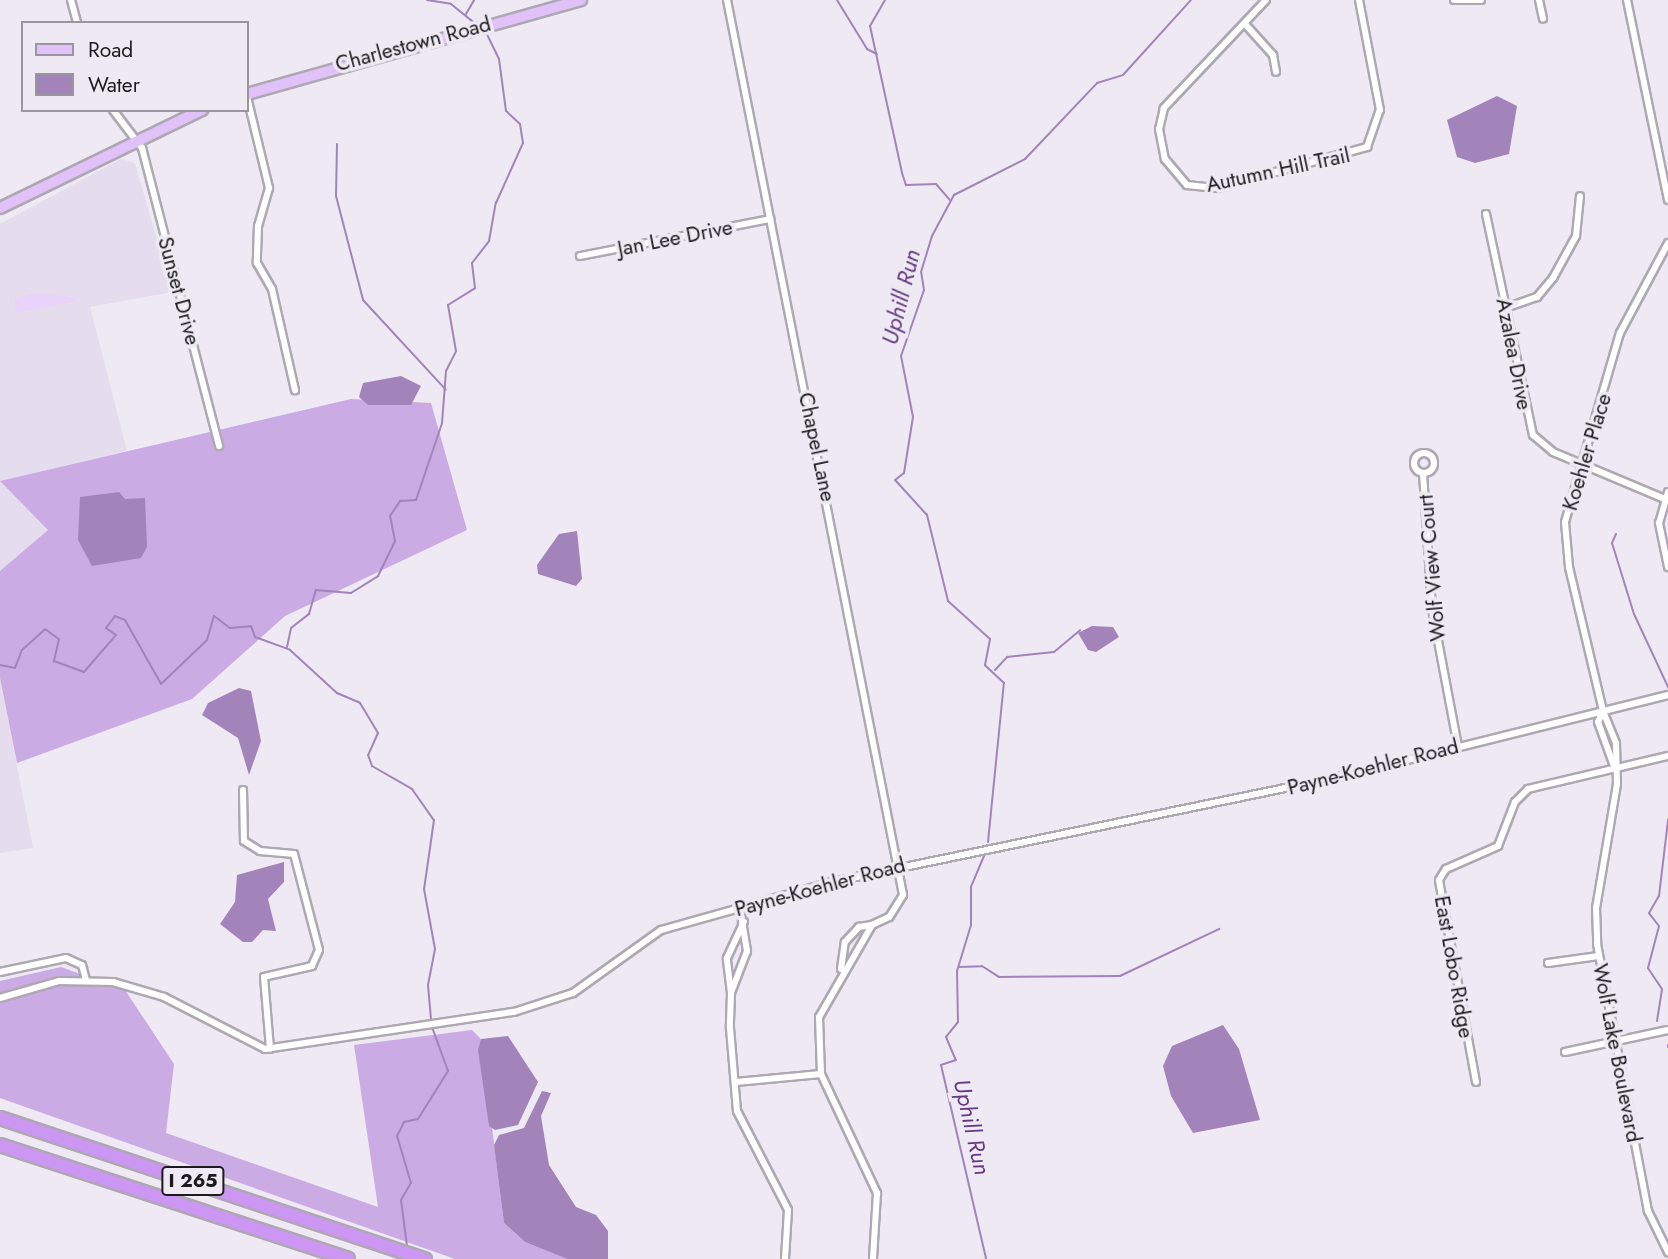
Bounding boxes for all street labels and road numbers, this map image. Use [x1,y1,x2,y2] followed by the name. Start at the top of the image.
[333,11,493,77] street label: Charlestown Road
[1204,142,1352,198] street label: Autumn Hill Trail
[615,215,735,261] street label: Jan Lee Drive
[152,234,206,348] street label: Sunset Drive
[1491,296,1537,412] street label: Azalea Drive
[793,390,841,504] street label: Chapel Lane
[1557,390,1617,514] street label: Koehler Place
[1413,494,1451,642] street label: Wolf View Court
[1285,734,1461,800] street label: Payne-Koehler Road
[732,852,908,922] street label: Payne-Koehler Road
[1429,894,1479,1040] street label: East Lobo Ridge
[1587,962,1647,1144] street label: Wolf Lake Boulevard
[160,1166,226,1196] road number: I 265

